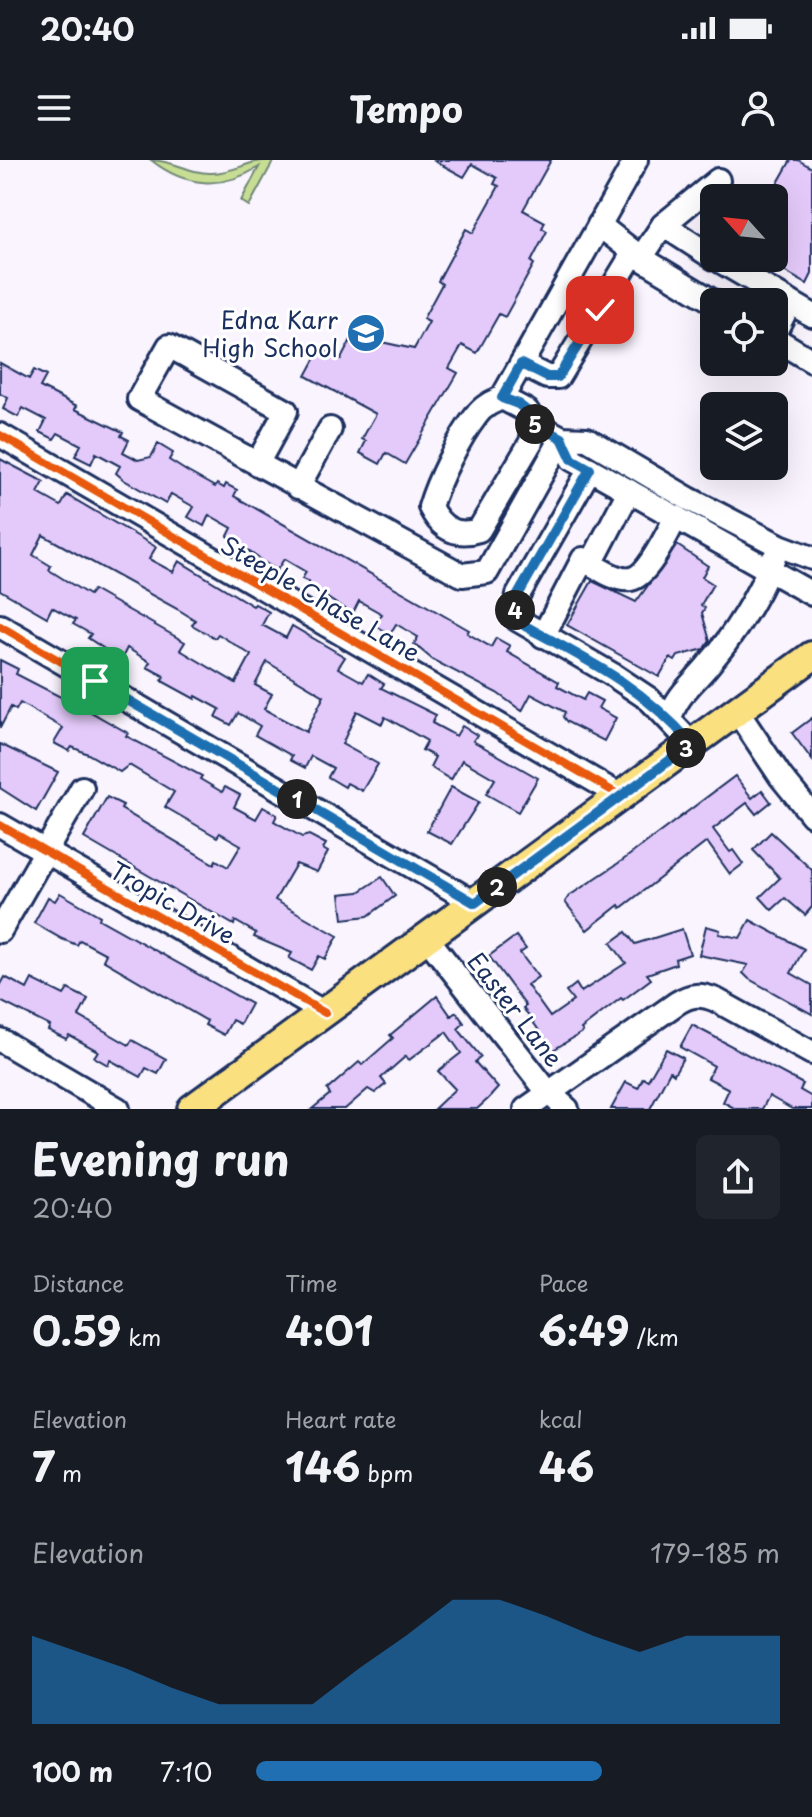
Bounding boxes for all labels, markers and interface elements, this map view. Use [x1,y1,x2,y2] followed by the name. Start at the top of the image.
[40,6,134,51] text: 20:40
[349,81,463,135] text: Tempo
[32,86,76,130] icon: menu
[736,86,780,130] icon: person
[700,184,788,272] north arrow
[700,184,788,480] map controls
[566,276,634,344] pin
[578,288,622,332] icon: check
[700,288,788,376] button: locate
[202,301,338,365] place label: Edna Karr High School
[345,312,387,354] school or university icon: Edna Karr High School
[700,392,788,480] button: layers
[515,404,555,444] pin: 5
[528,407,542,440] text: 5
[214,526,428,670] street label: Steeple Chase Lane
[495,590,535,630] pin: 4
[508,593,522,626] text: 4
[61,647,129,715] pin
[73,659,117,703] icon: arrive
[666,728,706,768] pin: 3
[679,731,693,764] text: 3
[277,779,317,819] pin: 1
[292,782,302,815] text: 1
[104,852,242,952] street label: Tropic Drive
[477,867,517,907] pin: 2
[489,870,505,903] text: 2
[460,944,572,1074] street label: Easter Lane
[32,1125,290,1191] text: Evening run
[696,1135,780,1219] button: share
[32,1188,113,1227] text: 20:40
[32,1266,124,1299] text: Distance
[285,1266,337,1299] text: Time
[539,1266,588,1299] text: Pace
[32,1299,121,1360] text: 0.59
[285,1299,373,1360] text: 4:01
[539,1299,630,1360] text: 6:49
[121,1320,161,1353] text: km
[630,1320,679,1353] text: /km
[32,1402,127,1435] text: Elevation
[285,1402,396,1435] text: Heart rate
[539,1402,583,1435] text: kcal
[32,1435,55,1496] text: 7
[285,1435,360,1496] text: 146
[539,1435,594,1496] text: 46
[55,1456,82,1489] text: m
[360,1456,413,1489] text: bpm
[32,1533,144,1572] text: Elevation
[650,1533,780,1572] text: 179–185 m
[32,1752,113,1791] text: 100 m
[160,1752,213,1791] text: 7:10

